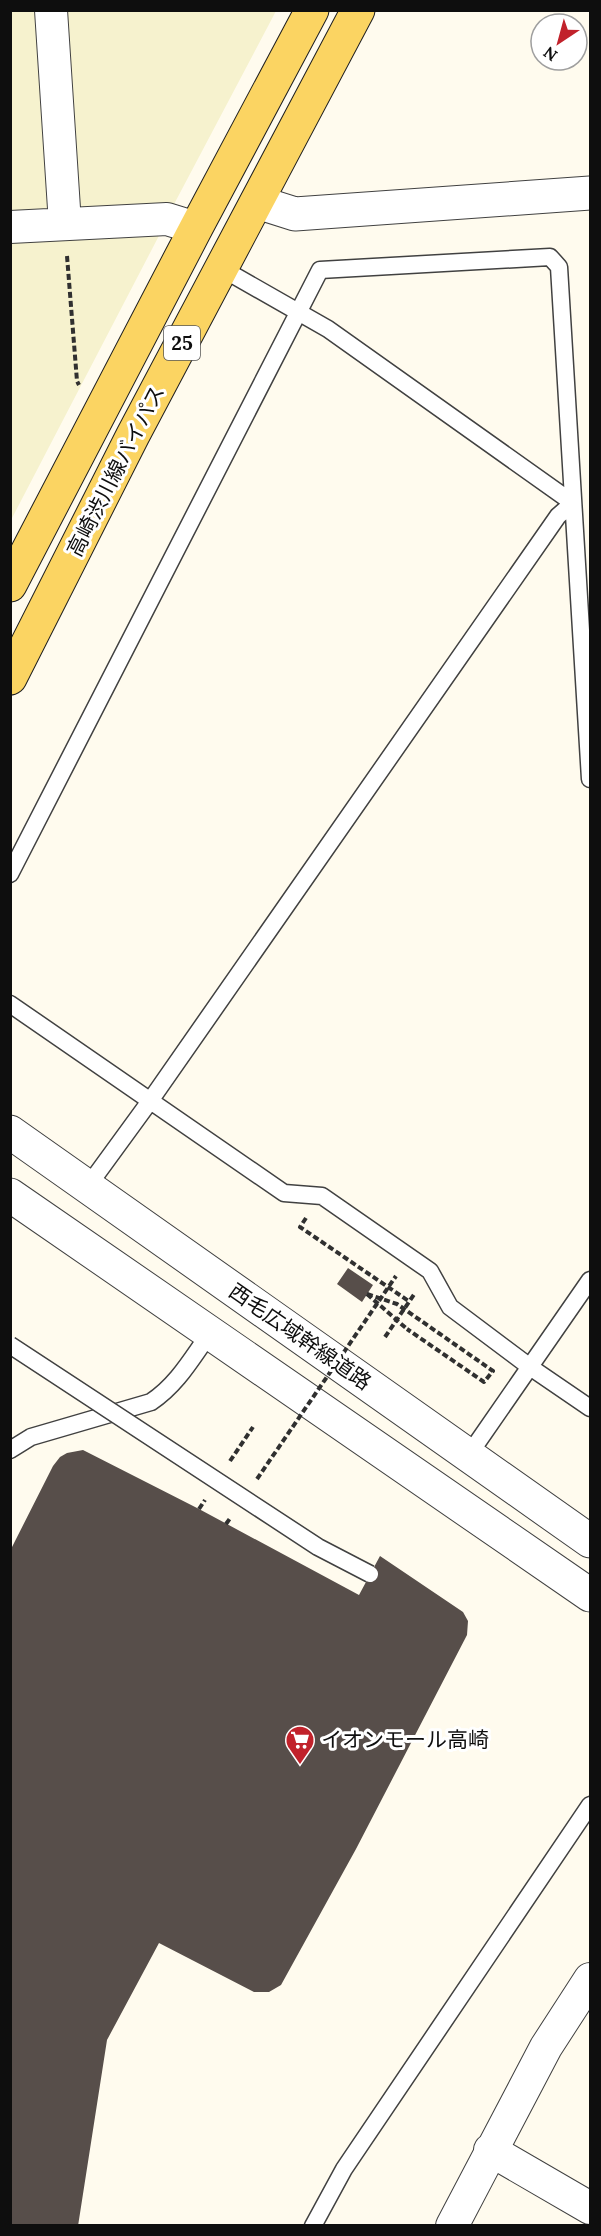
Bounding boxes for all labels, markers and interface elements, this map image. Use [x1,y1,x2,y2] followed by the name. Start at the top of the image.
[529,12,589,72] north arrow
[539,42,561,66] text: N
[164,326,200,360] road number: 25
[61,381,170,561] street label: 高崎渋川線バイパス
[224,1277,377,1396] street label: 西毛広域幹線道路
[284,1724,316,1766] supermarket icon: イオンモール高崎
[321,1726,489,1753] place label: イオンモール高崎

